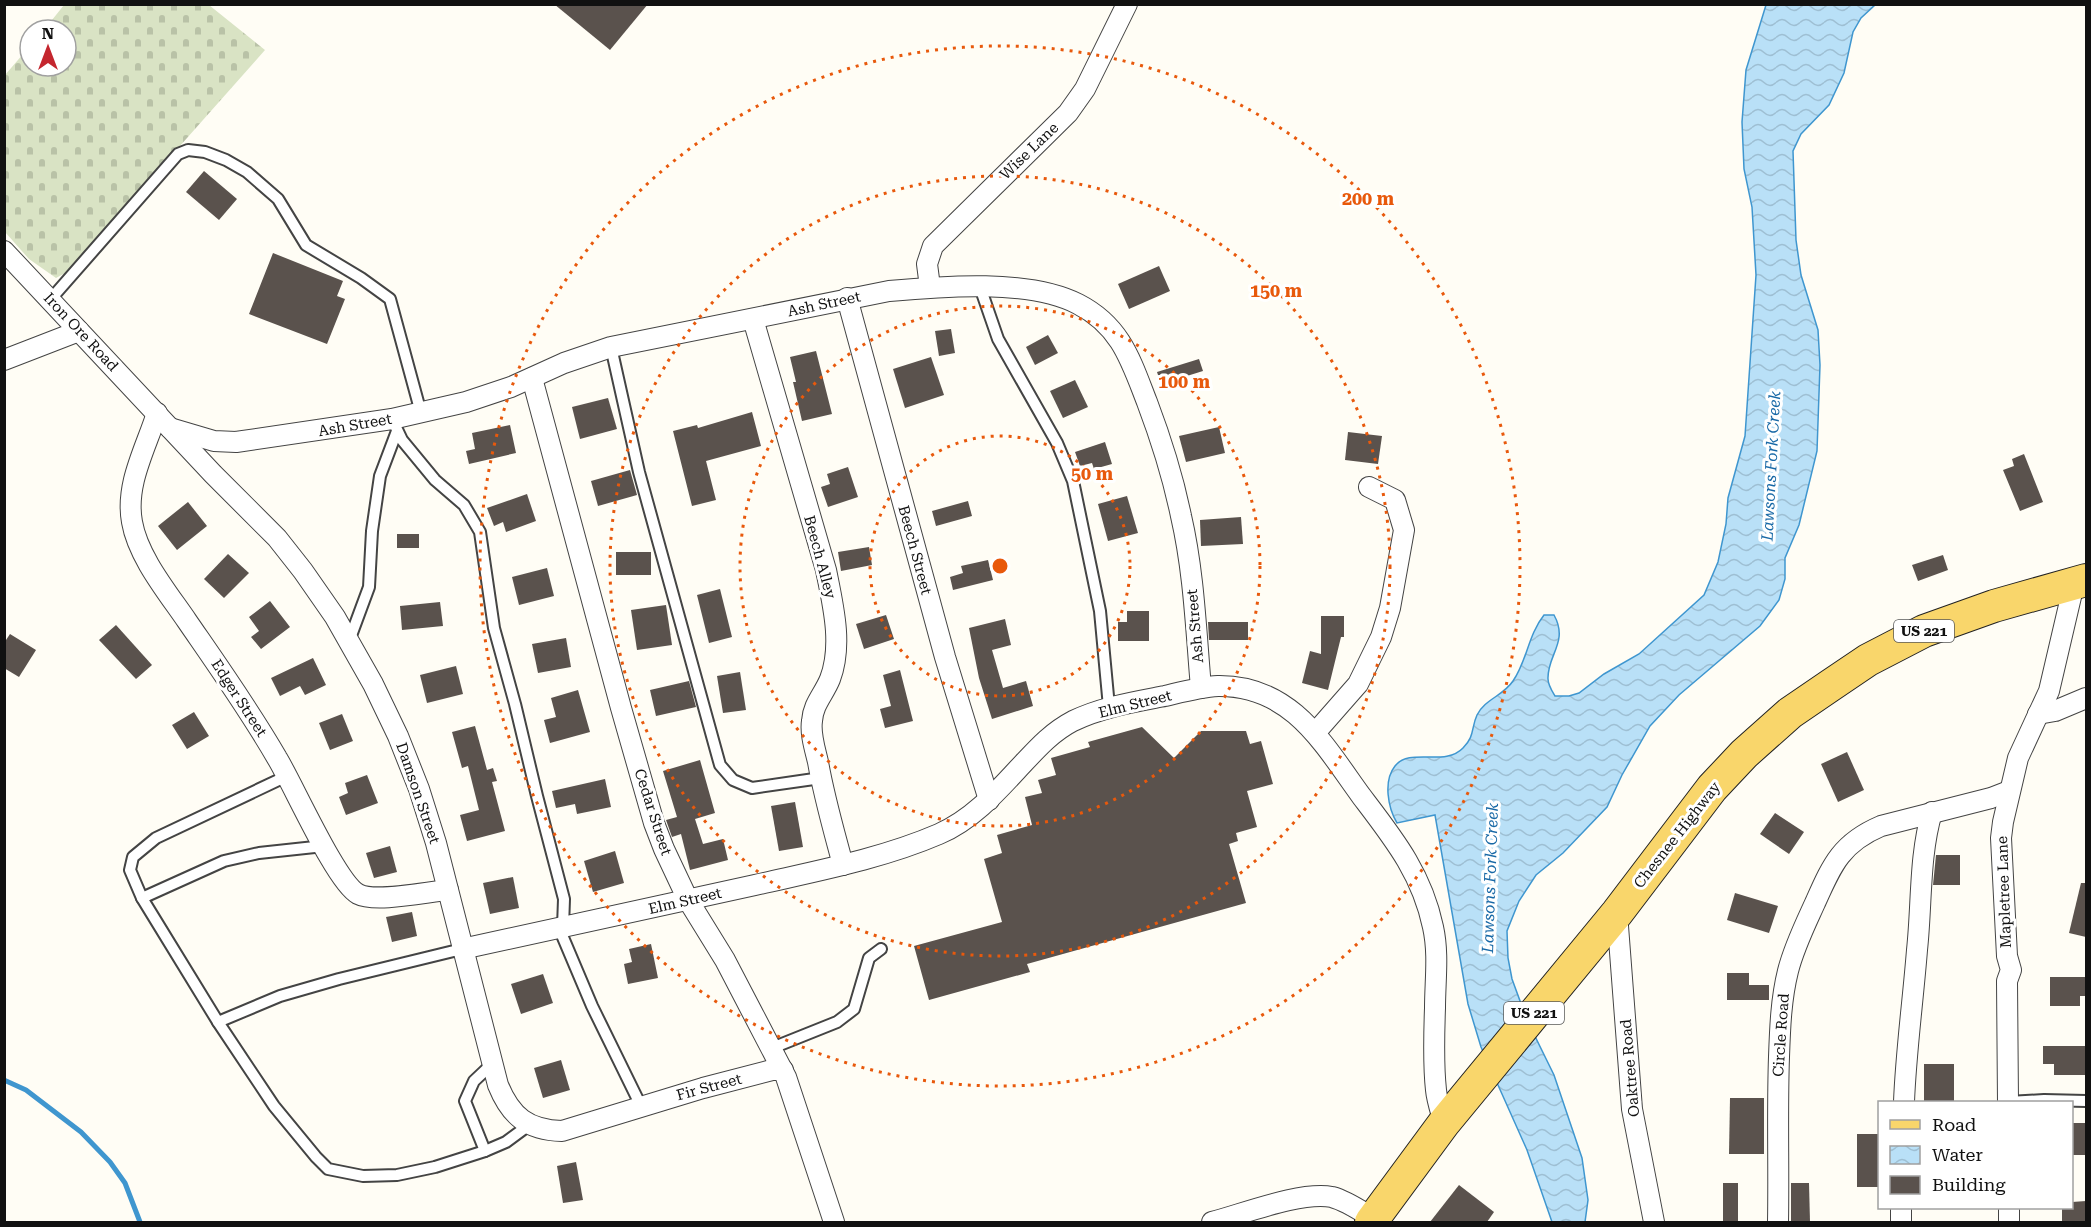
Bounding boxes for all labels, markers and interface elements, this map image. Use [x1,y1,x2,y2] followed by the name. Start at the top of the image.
[18,18,78,78] north arrow
[42,24,54,43] text: N
[996,119,1062,183] street label: Wise Lane
[1342,188,1395,209] text: 200 m
[1250,280,1303,301] text: 150 m
[786,287,863,321] street label: Ash Street
[40,289,122,375] street label: Iron Ore Road
[1158,371,1211,392] text: 100 m
[1758,390,1784,542] water label: Lawsons Fork Creek
[317,410,394,440] street label: Ash Street
[1071,463,1114,484] text: 50 m
[894,503,936,597] street label: Beech Street
[800,513,840,601] street label: Beech Alley
[990,556,1010,576] centre of rings
[1183,588,1207,664] street label: Ash Street
[1894,620,1954,642] road number: US 221
[207,656,271,740] street label: Edger Street
[1097,686,1174,722] street label: Elm Street
[392,740,444,846] street label: Damson Street
[631,766,676,858] street label: Cedar Street
[1630,778,1724,892] street label: Chesnee Highway
[1478,802,1502,954] water label: Lawsons Fork Creek
[1993,836,2015,948] street label: Mapletree Lane
[647,884,724,918] street label: Elm Street
[1769,992,1793,1077] street label: Circle Road
[1504,1002,1564,1024] road number: US 221
[1617,1018,1643,1118] street label: Oaktree Road
[674,1070,744,1104] street label: Fir Street
[1878,1101,2073,1209] legend
[1932,1114,1977,1135] text: Road
[1932,1144,1983,1165] text: Water
[1932,1174,2006,1195] text: Building

